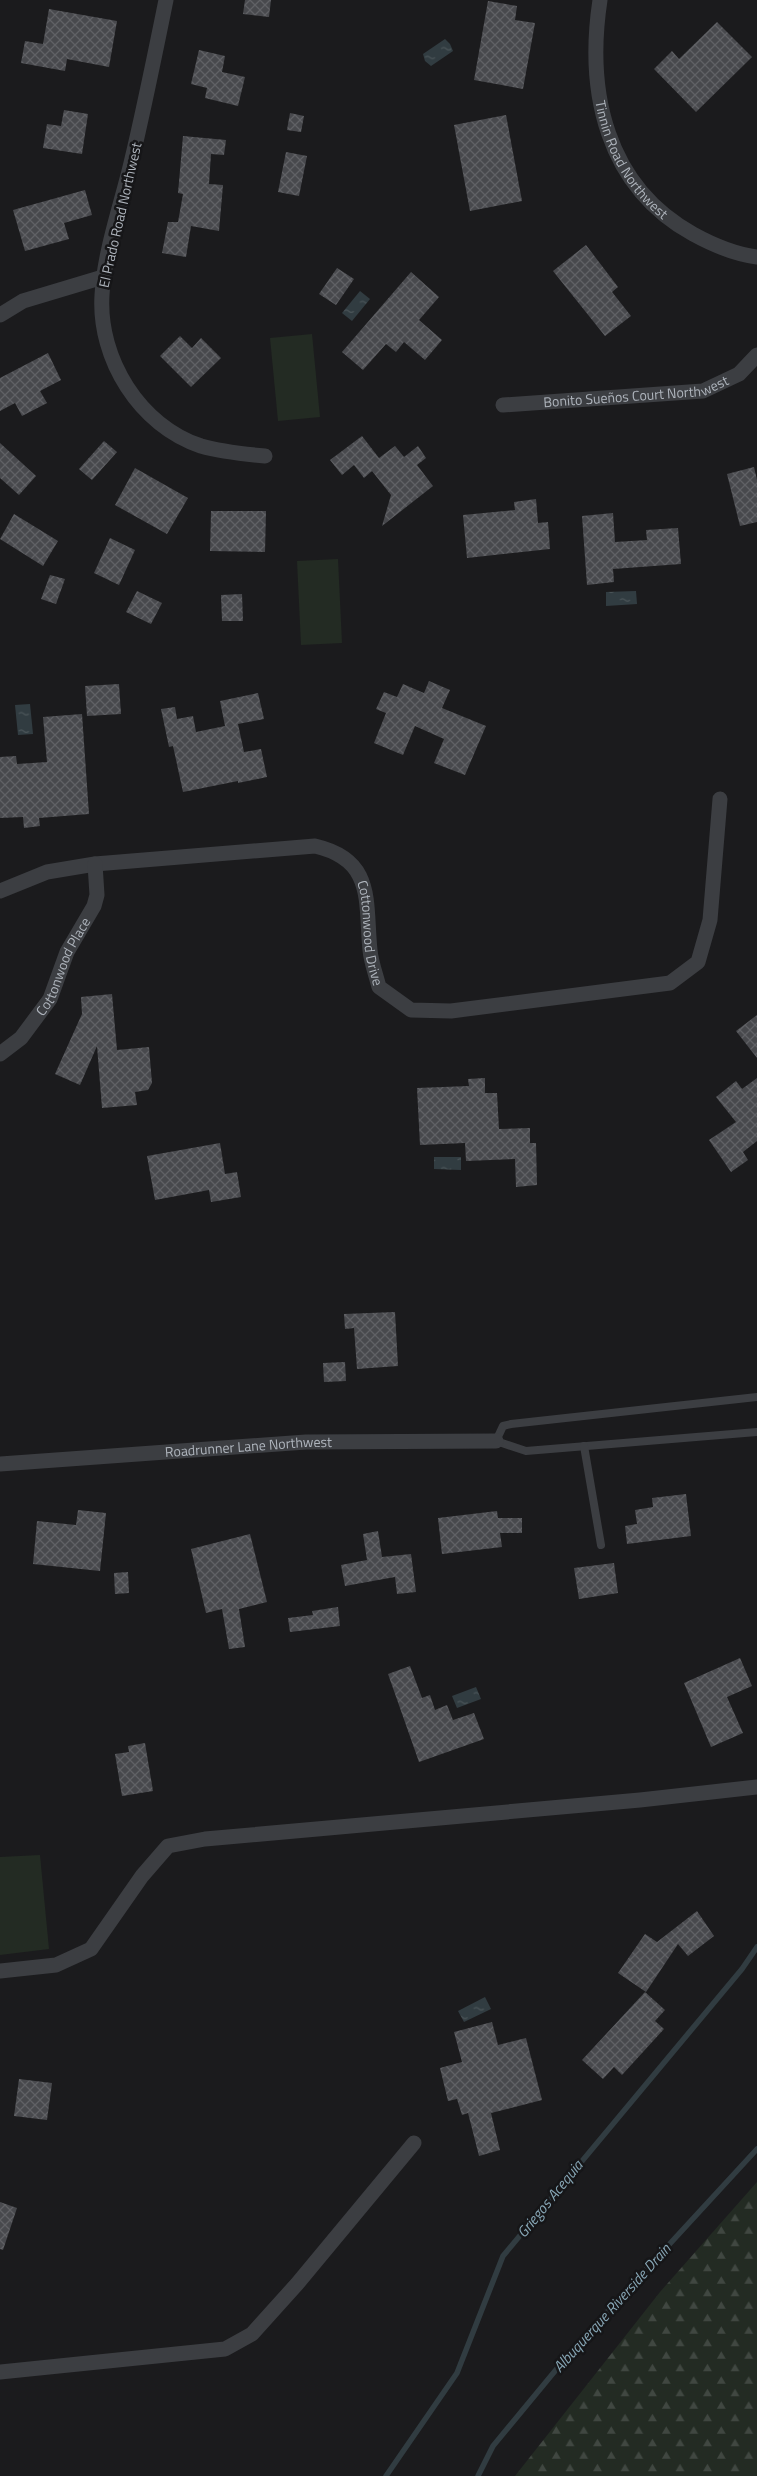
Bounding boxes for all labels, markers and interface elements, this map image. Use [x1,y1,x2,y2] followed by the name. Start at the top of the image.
[590,99,673,224] street label: Tinnin Road Northwest
[93,140,146,290] street label: El Prado Road Northwest
[543,369,732,412] street label: Bonito Sueños Court Northwest
[352,877,389,988] street label: Cottonwood Drive
[30,913,95,1020] street label: Cottonwood Place
[164,1431,332,1462] street label: Roadrunner Lane Northwest
[511,2154,589,2242] water label: Griegos Acequia
[547,2238,676,2377] water label: Albuquerque Riverside Drain

